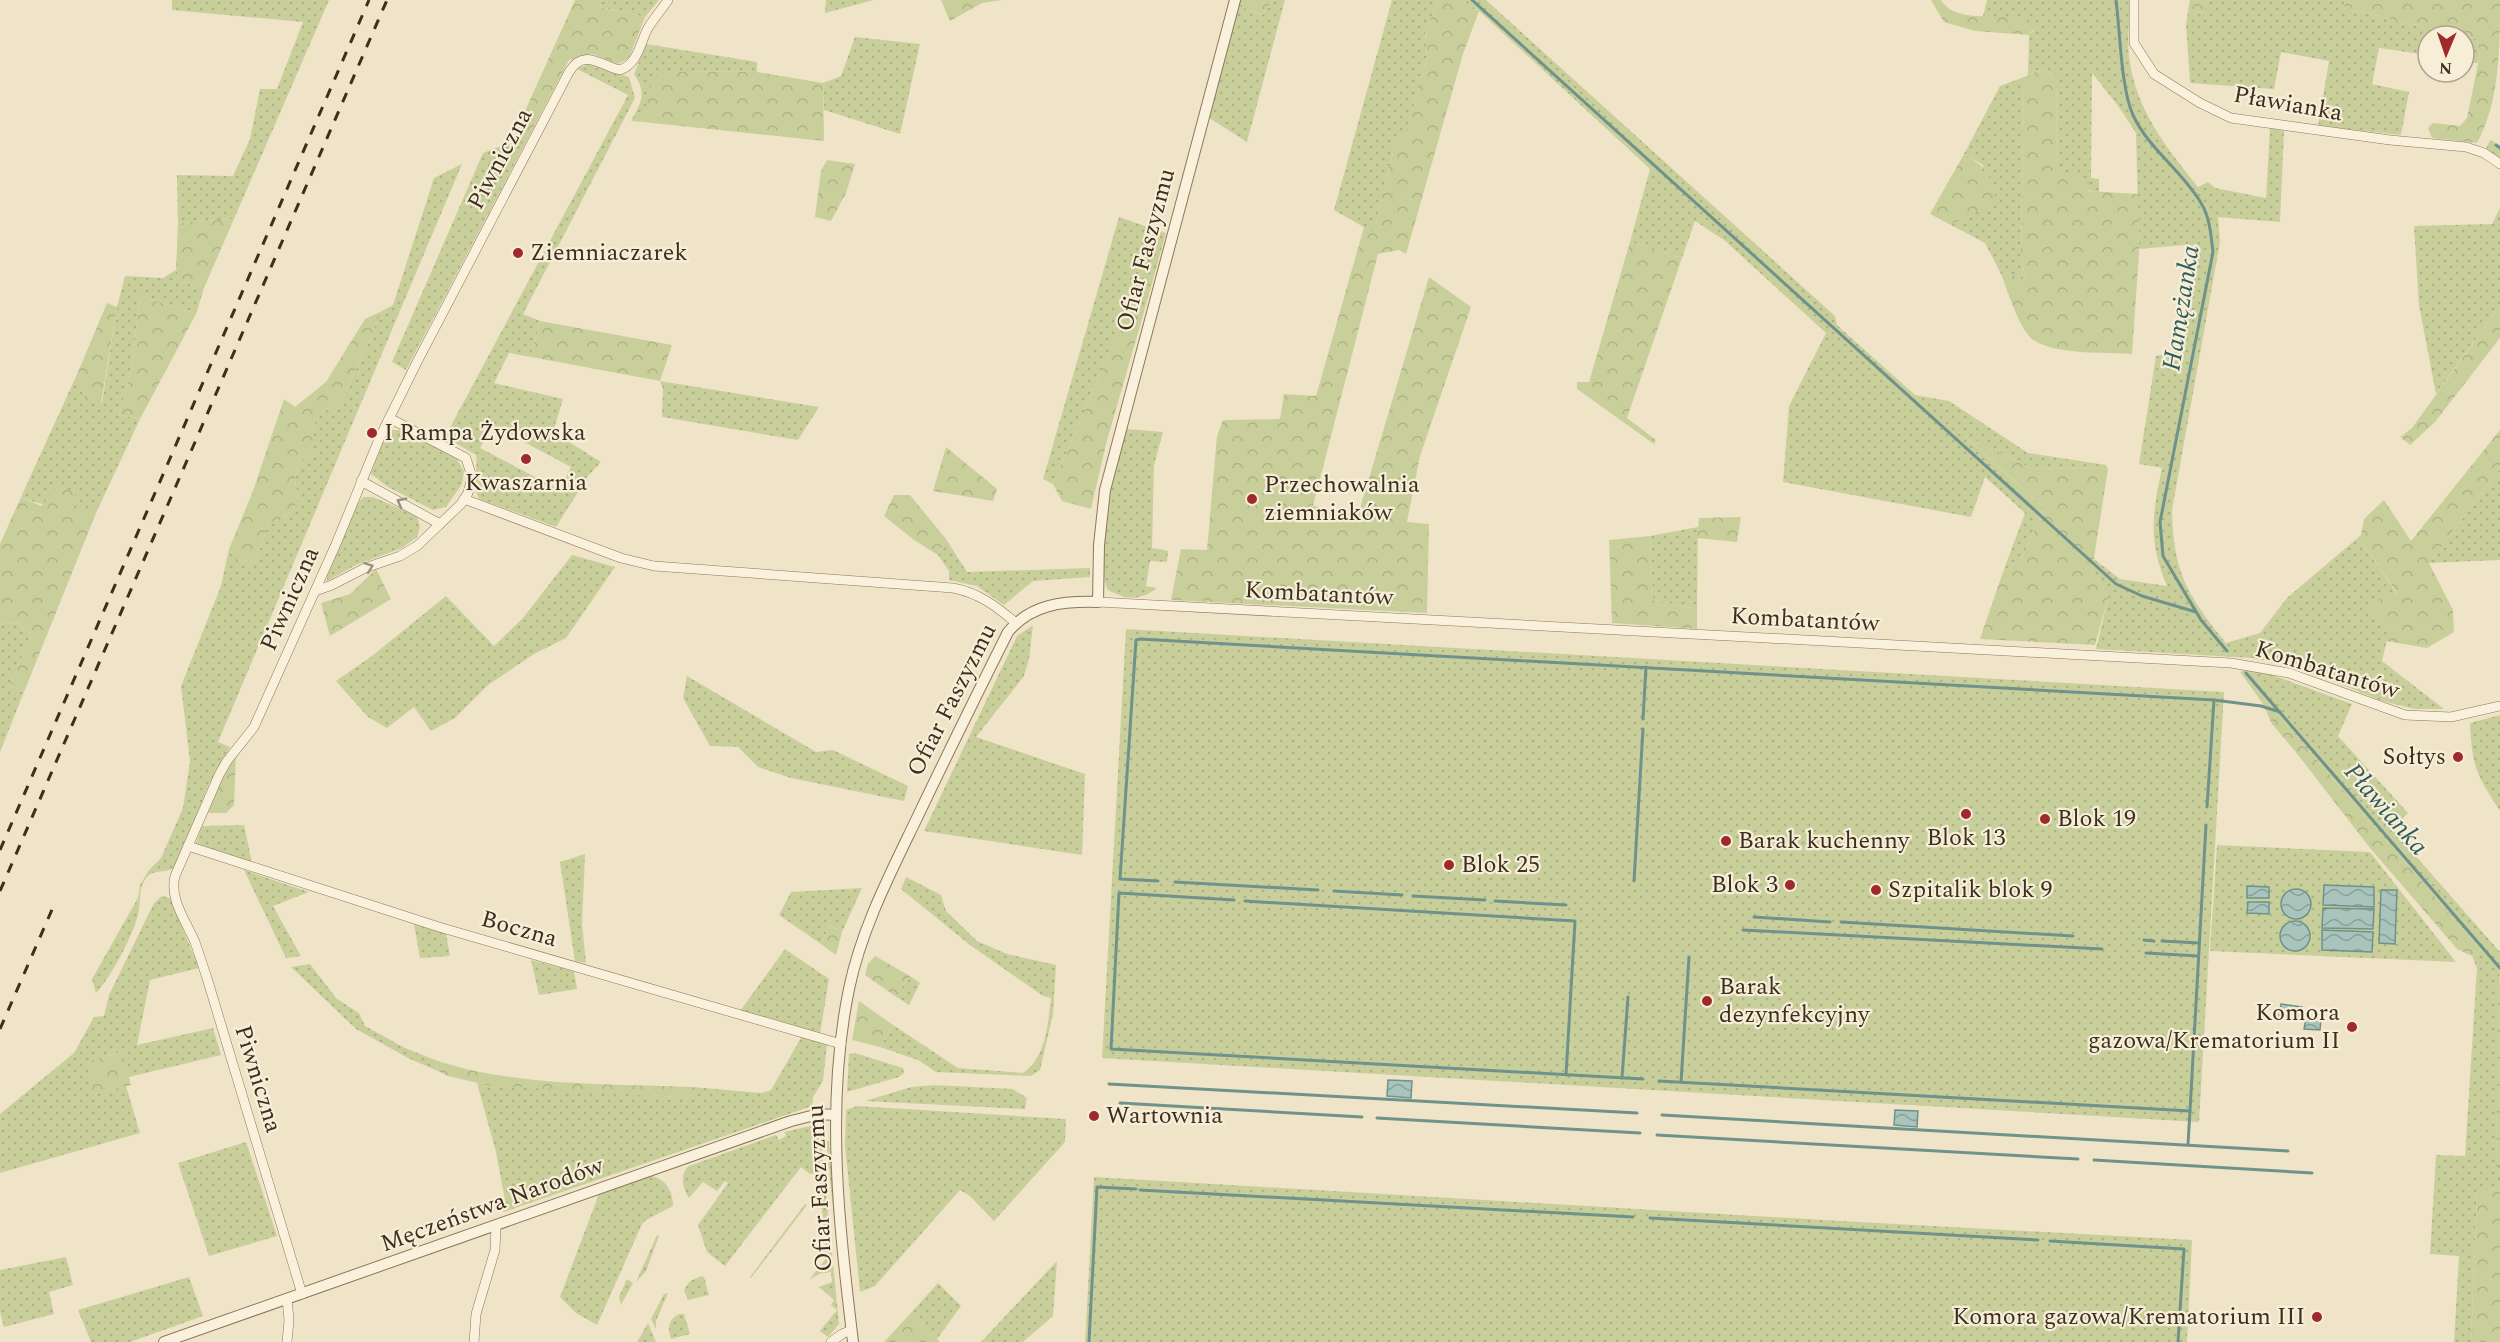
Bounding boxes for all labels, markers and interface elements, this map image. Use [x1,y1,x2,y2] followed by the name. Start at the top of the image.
[2416,24,2476,84] north arrow
[2439,56,2452,80] text: N
[2231,77,2346,131] street label: Pławianka
[458,101,542,216] street label: Piwniczna
[1107,164,1185,336] street label: Ofiar Faszyzmu
[530,235,688,271] place label: Ziemniaczarek
[2151,242,2211,374] water label: Hamężanka
[511,246,525,260] marker: Ziemniaczarek
[384,415,586,451] place label: I Rampa Żydowska
[365,426,379,440] marker: I Rampa Żydowska
[519,452,533,466] marker: Kwaszarnia
[465,465,588,501] place label: Kwaszarnia
[1264,467,1420,531] place label: Przechowalnia ziemniaków
[1245,492,1259,506] marker: Przechowalnia ziemniaków
[396,498,407,509] one-way arrow
[251,541,329,657] street label: Piwniczna
[363,562,374,575] one-way arrow
[1244,572,1395,616] street label: Kombatantów
[1730,598,1881,642] street label: Kombatantów
[898,617,1006,783] street label: Ofiar Faszyzmu
[2250,631,2404,709] street label: Kombatantów
[2382,739,2446,775] place label: Sołtys
[2451,750,2465,764] marker: Sołtys
[2334,754,2438,864] water label: Pławianka
[2057,801,2136,837] place label: Blok 19
[1959,807,1973,821] marker: Blok 13
[2038,812,2052,826] marker: Blok 19
[1927,820,2005,856] place label: Blok 13
[1738,823,1911,859] place label: Barak kuchenny
[1719,834,1733,848] marker: Barak kuchenny
[1461,847,1540,883] place label: Blok 25
[1442,858,1456,872] marker: Blok 25
[1711,867,1778,903] place label: Blok 3
[1888,872,2053,908] place label: Szpitalik blok 9
[1783,878,1797,892] marker: Blok 3
[1869,883,1883,897] marker: Szpitalik blok 9
[477,901,562,957] street label: Boczna
[1719,969,1871,1033] place label: Barak dezynfekcyjny
[1700,994,1714,1008] marker: Barak dezynfekcyjny
[2088,995,2340,1059] place label: Komora gazowa/Krematorium II
[2345,1020,2359,1034] marker: Komora gazowa/Krematorium II
[225,1021,292,1138] street label: Piwniczna
[1106,1098,1223,1134] place label: Wartownia
[798,1103,842,1273] street label: Ofiar Faszyzmu
[1087,1109,1101,1123] marker: Wartownia
[375,1148,610,1262] street label: Męczeństwa Narodów
[1952,1299,2305,1335] place label: Komora gazowa/Krematorium III
[2310,1310,2324,1324] marker: Komora gazowa/Krematorium III

